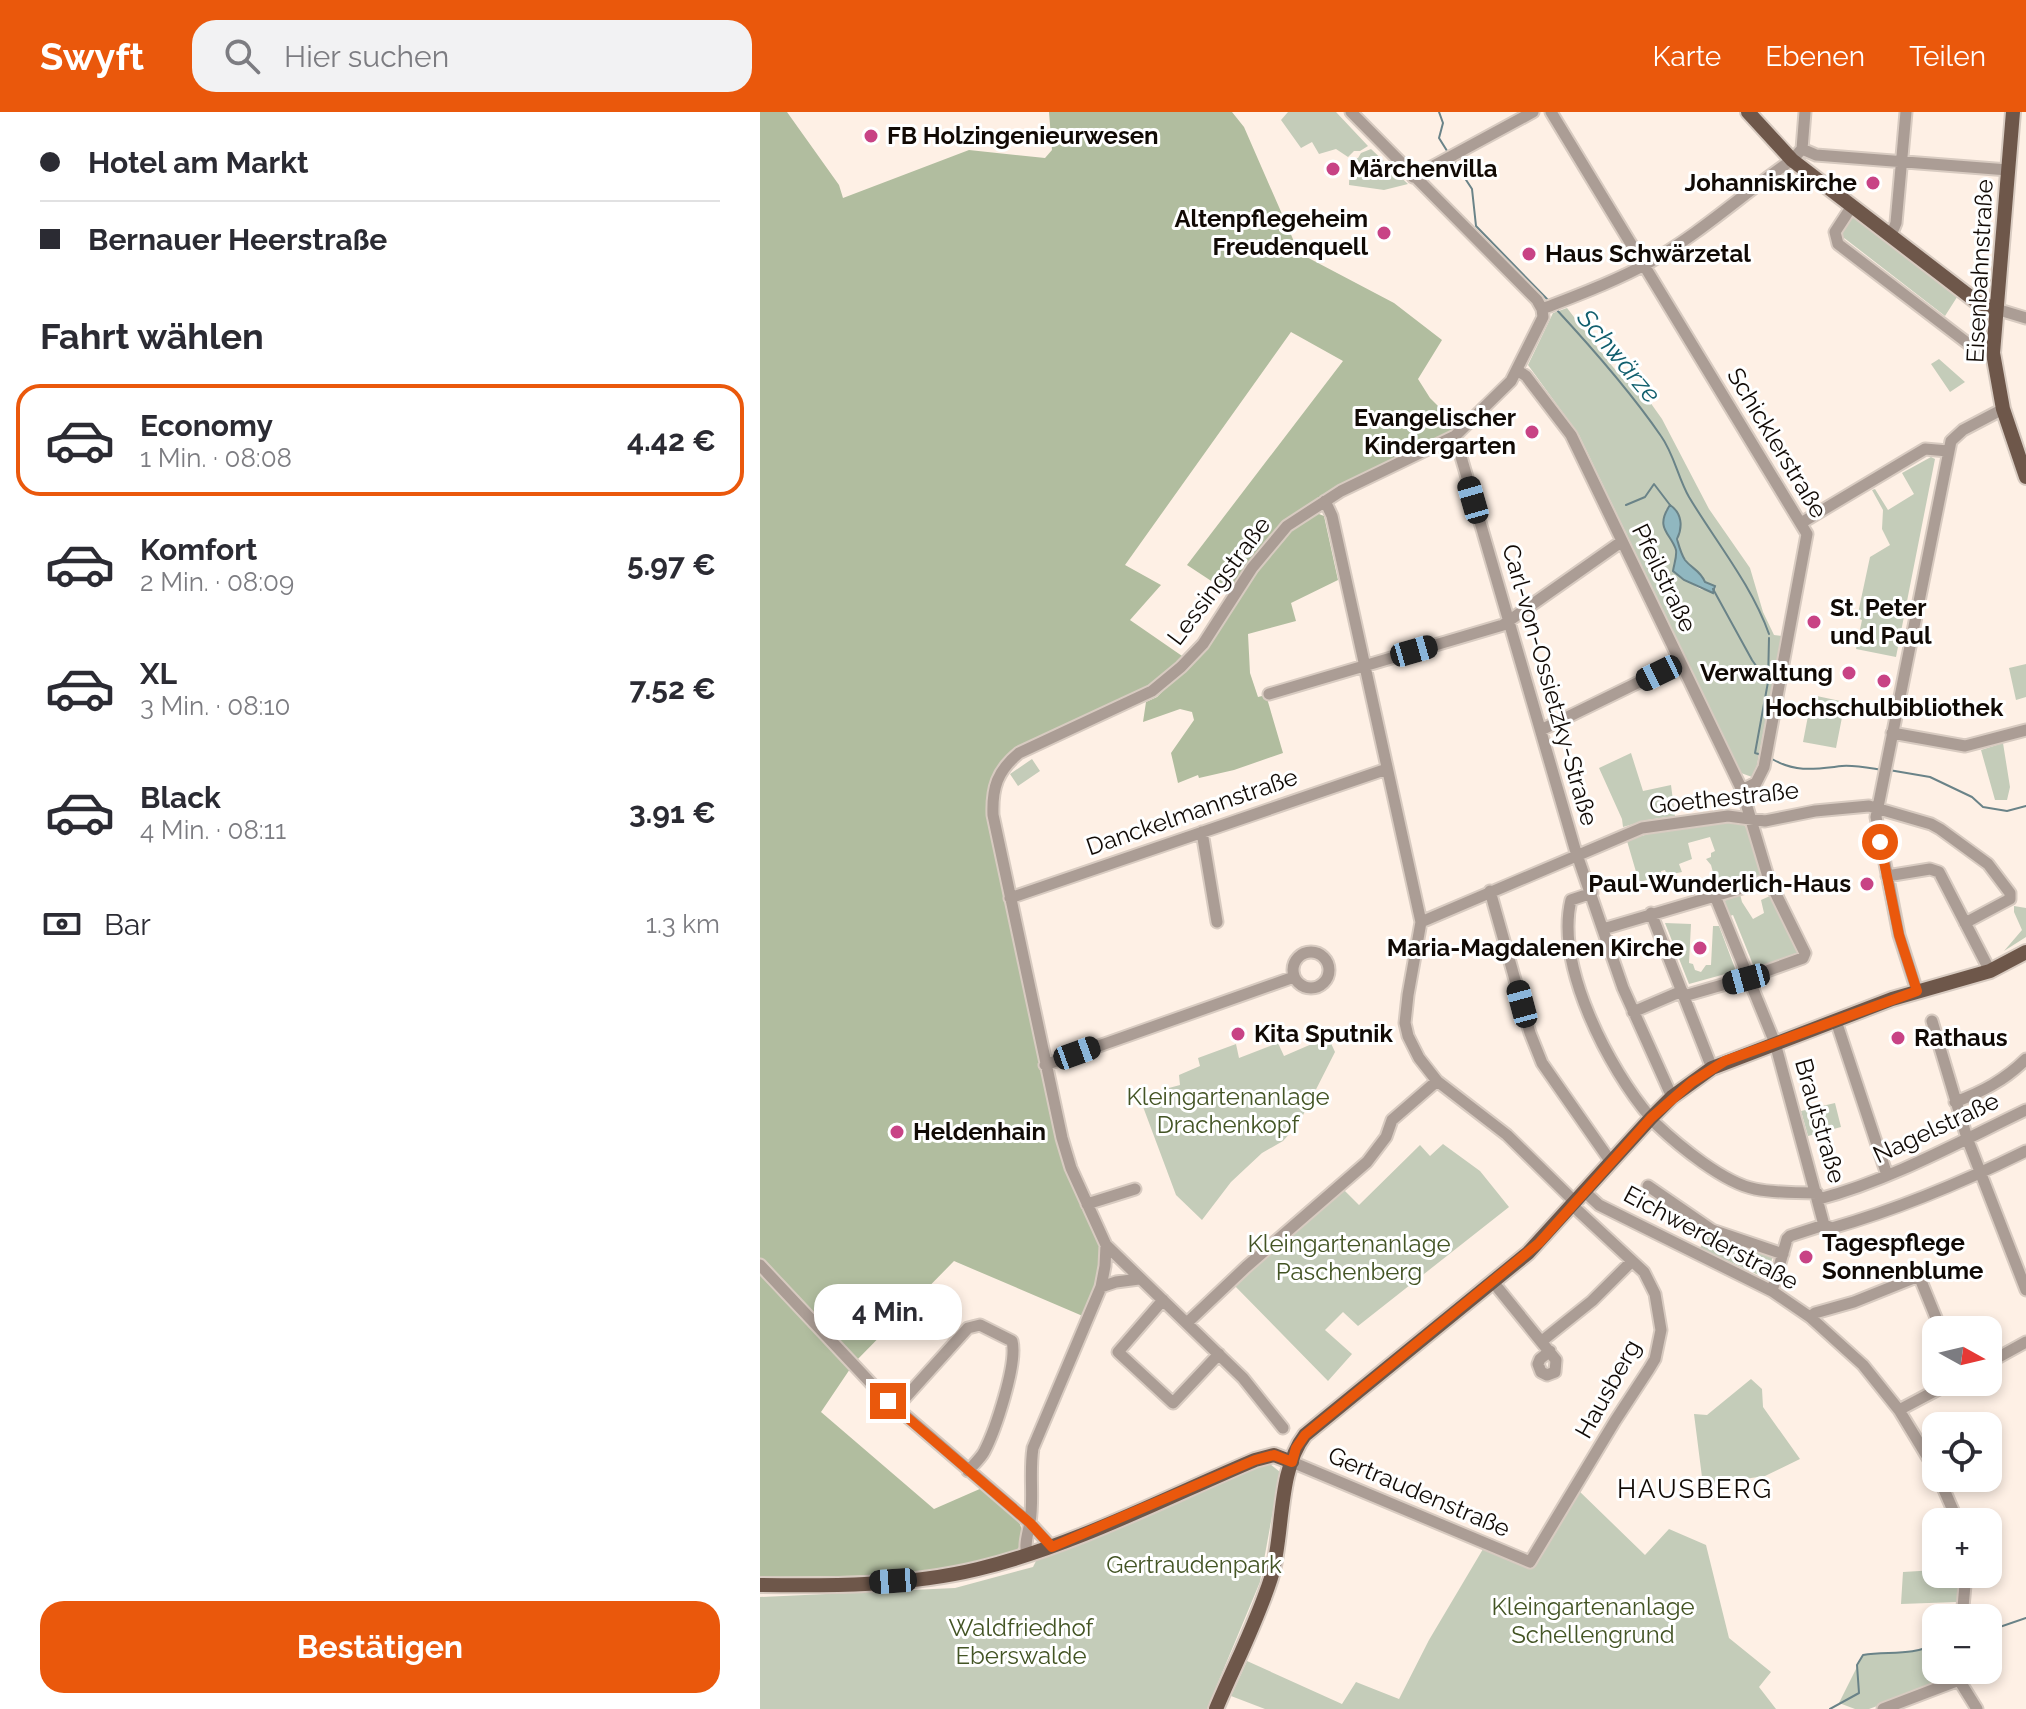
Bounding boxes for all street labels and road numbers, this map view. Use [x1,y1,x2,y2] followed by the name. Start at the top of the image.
[1960,178,1999,364] street label: Eisenbahnstraße
[1721,362,1834,523] street label: Schicklerstraße
[1161,511,1276,651] street label: Lessingstraße
[1626,519,1703,637] street label: Pfeilstraße
[1496,541,1605,829] street label: Carl-von-Ossietzky-Straße
[1082,762,1301,861] street label: Danckelmannstraße
[1648,775,1800,820] street label: Goethestraße
[1789,1055,1852,1186] street label: Brautstraße
[1868,1086,2003,1169] street label: Nagelstraße
[1619,1179,1804,1296] street label: Eichwerderstraße
[1569,1334,1647,1443] street label: Hausberg
[1324,1440,1515,1543] street label: Gertraudenstraße

